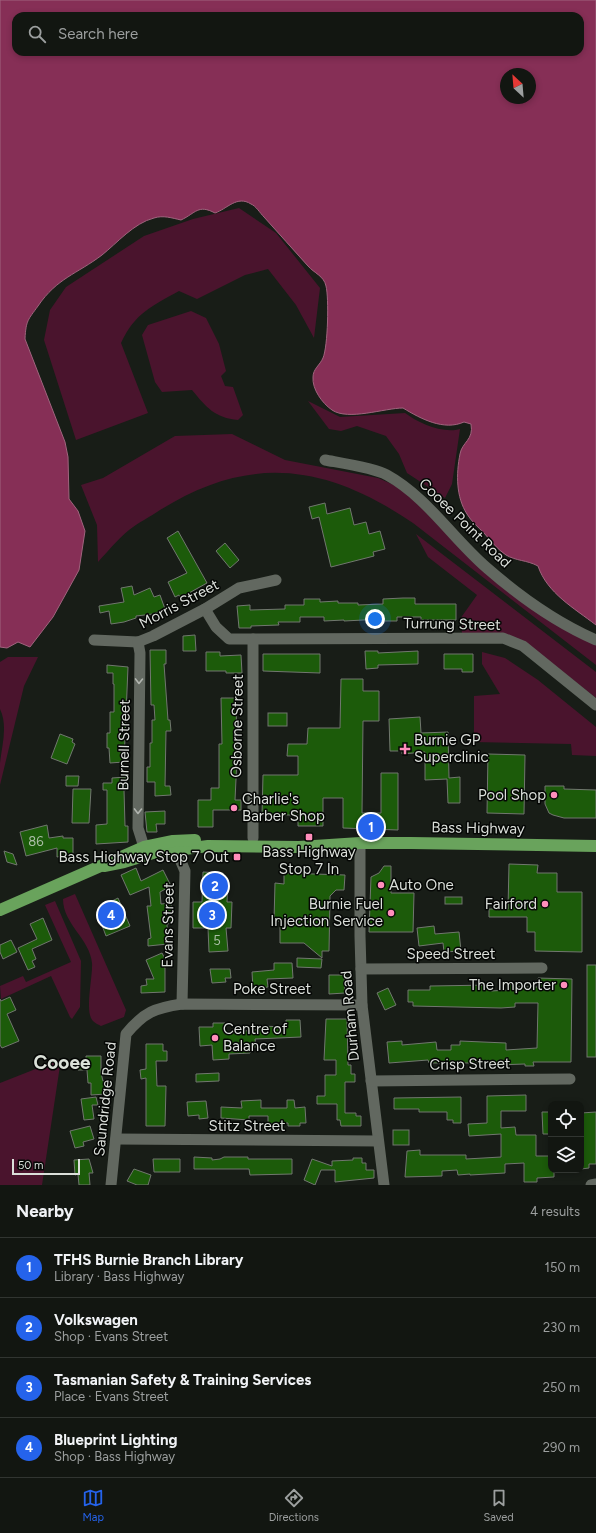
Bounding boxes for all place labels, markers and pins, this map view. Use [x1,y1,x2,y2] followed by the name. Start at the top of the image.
[414,731,489,766] place label: Burnie GP Superclinic
[399,743,411,755] marker: Burnie GP Superclinic
[478,786,546,804] place label: Pool Shop
[242,790,325,825] place label: Charlie's Barber Shop
[549,790,559,800] marker: Pool Shop
[229,803,239,813] marker: Charlie's Barber Shop
[358,812,384,842] pin: 1
[304,832,314,842] marker: Bass Highway Stop 7 In
[262,843,356,878] place label: Bass Highway Stop 7 In
[58,848,229,866] place label: Bass Highway Stop 7 Out
[232,852,242,862] marker: Bass Highway Stop 7 Out
[202,871,228,901] pin: 2
[389,876,454,894] place label: Auto One
[376,880,386,890] marker: Auto One
[270,895,383,930] place label: Burnie Fuel Injection Service
[485,895,537,913] place label: Fairford
[540,899,550,909] marker: Fairford
[98,900,124,930] pin: 4
[199,900,225,930] pin: 3
[386,908,396,918] marker: Burnie Fuel Injection Service
[469,976,556,994] place label: The Importer
[559,980,569,990] marker: The Importer
[223,1020,288,1055] place label: Centre of Balance
[210,1033,220,1043] marker: Centre of Balance

